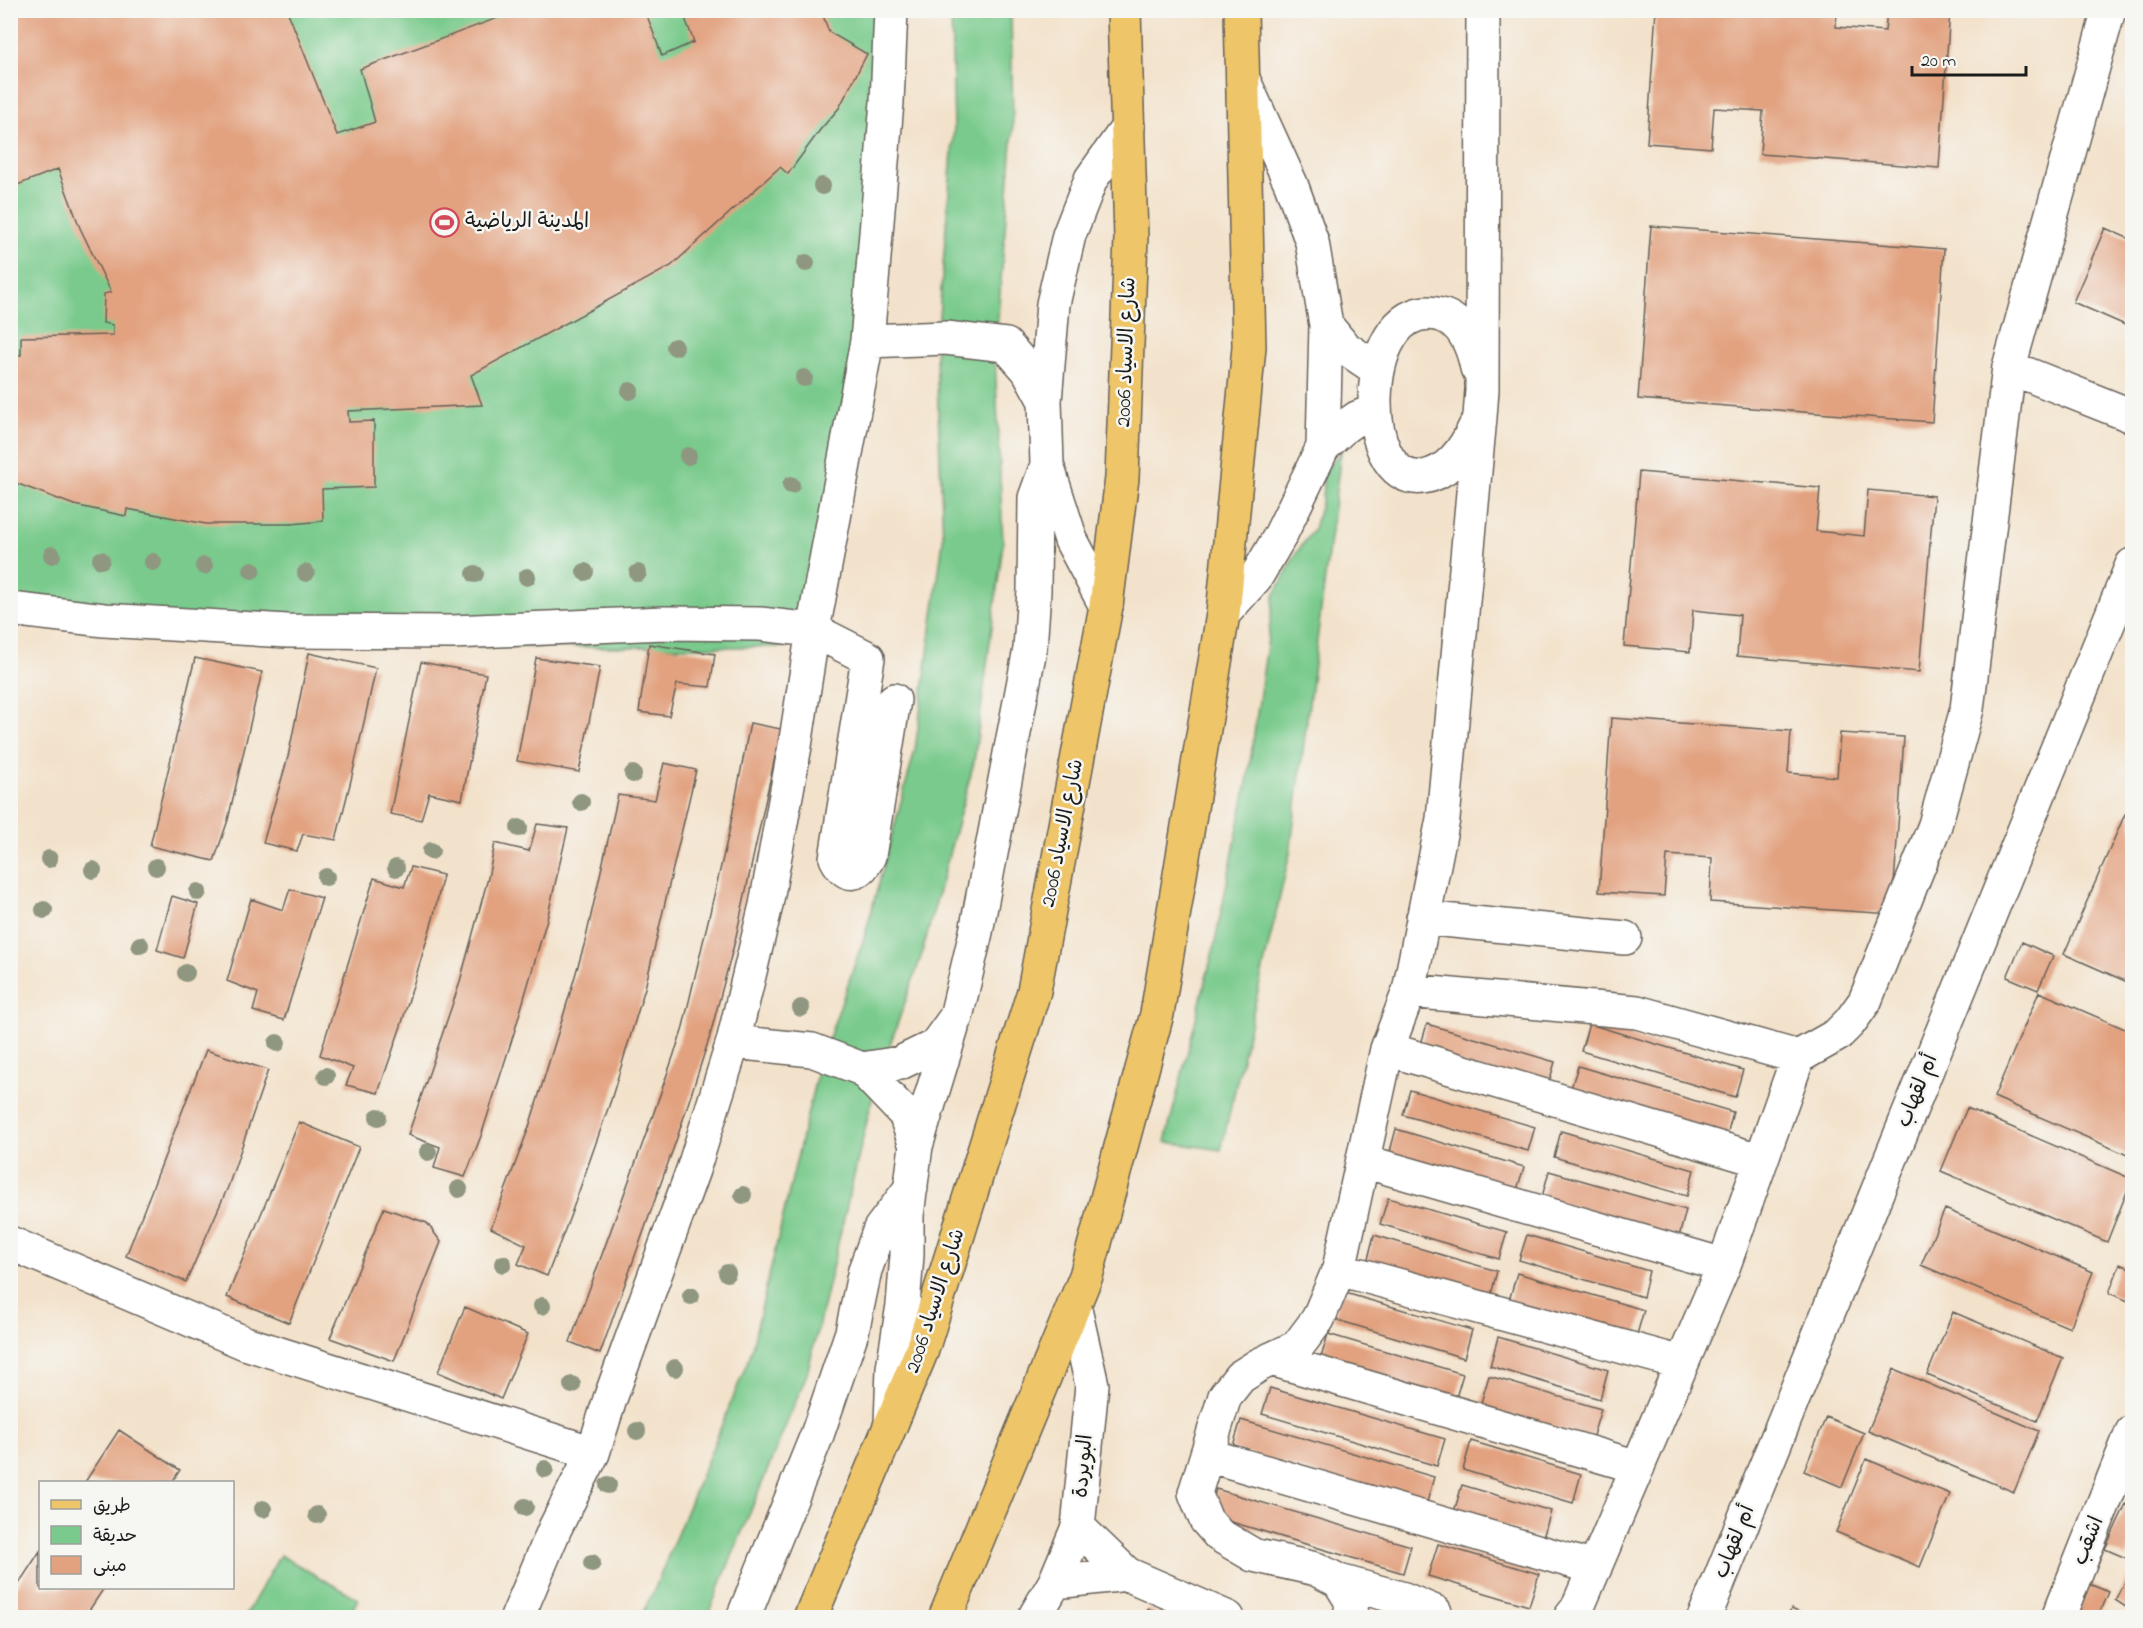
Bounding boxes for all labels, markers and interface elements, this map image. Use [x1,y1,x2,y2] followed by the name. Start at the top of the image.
[1912,39,2026,77] scale bar
[1921,49,1956,75] text: 20 m
[428,206,460,238] sports icon: المدينة الرياضية
[465,207,589,237] place label: المدينة الرياضية
[1109,276,1145,428] street label: شارع الاسياد 2006
[1034,756,1092,910] street label: شارع الاسياد 2006
[1890,1050,1946,1132] street label: أم لقهاب
[899,1225,973,1377] street label: شارع الاسياد 2006
[1066,1433,1102,1499] street label: البويردة
[39,1481,234,1589] legend
[93,1494,131,1520] text: طريق
[1707,1501,1763,1583] street label: أم لقهاب
[2066,1512,2112,1570] street label: اشقب
[93,1524,137,1550] text: حديقة
[93,1554,127,1580] text: مبنى

